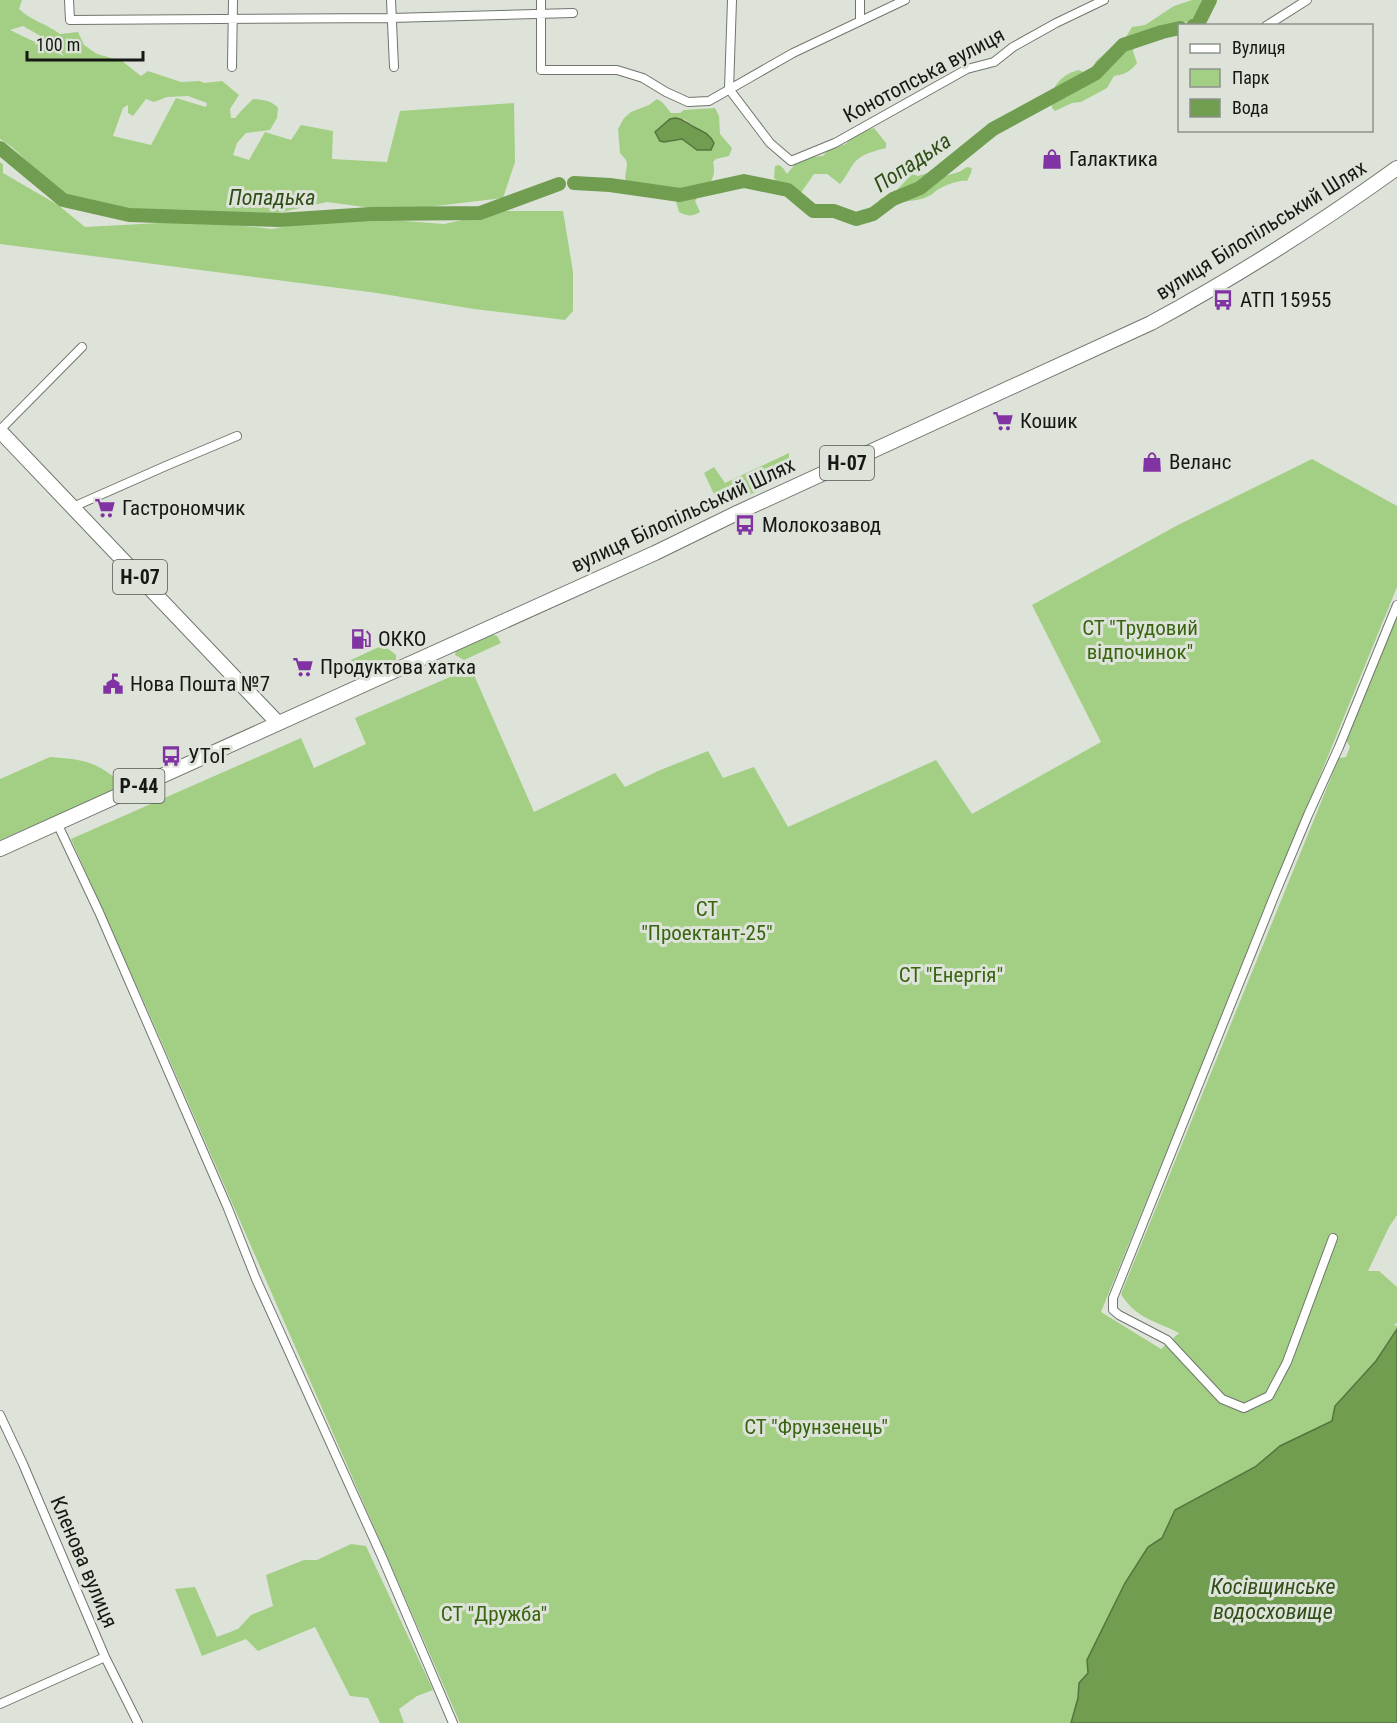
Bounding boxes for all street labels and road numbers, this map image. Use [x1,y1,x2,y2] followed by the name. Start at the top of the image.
[839,22,1009,128] street label: Конотопська вулиця
[1151,155,1371,305] street label: вулиця Білопільський Шлях
[820,446,874,480] road number: Н-07
[568,453,798,577] street label: вулиця Білопільський Шлях
[113,560,167,594] road number: Н-07
[114,769,164,803] road number: Р-44
[46,1493,122,1631] street label: Кленова вулиця

